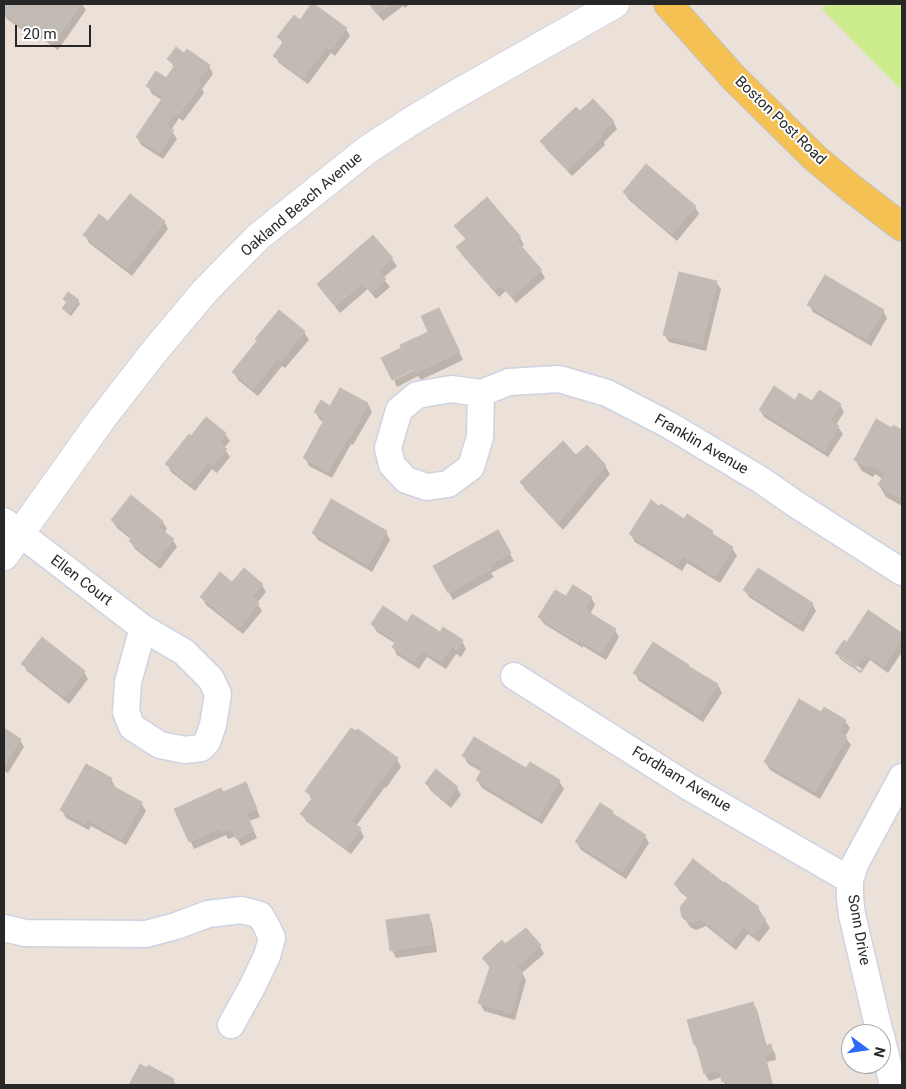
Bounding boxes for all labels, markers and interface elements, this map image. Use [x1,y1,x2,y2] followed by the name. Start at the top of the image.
[18,15,94,47] scale bar
[23,25,57,43] text: 20 m
[731,73,829,169] street label: Boston Post Road
[238,149,366,261] street label: Oakland Beach Avenue
[651,411,751,479] street label: Franklin Avenue
[47,552,115,610] street label: Ellen Court
[628,743,734,817] street label: Fordham Avenue
[843,893,873,967] street label: Sonn Drive
[841,1024,891,1074] north arrow
[871,1046,889,1059] text: N

